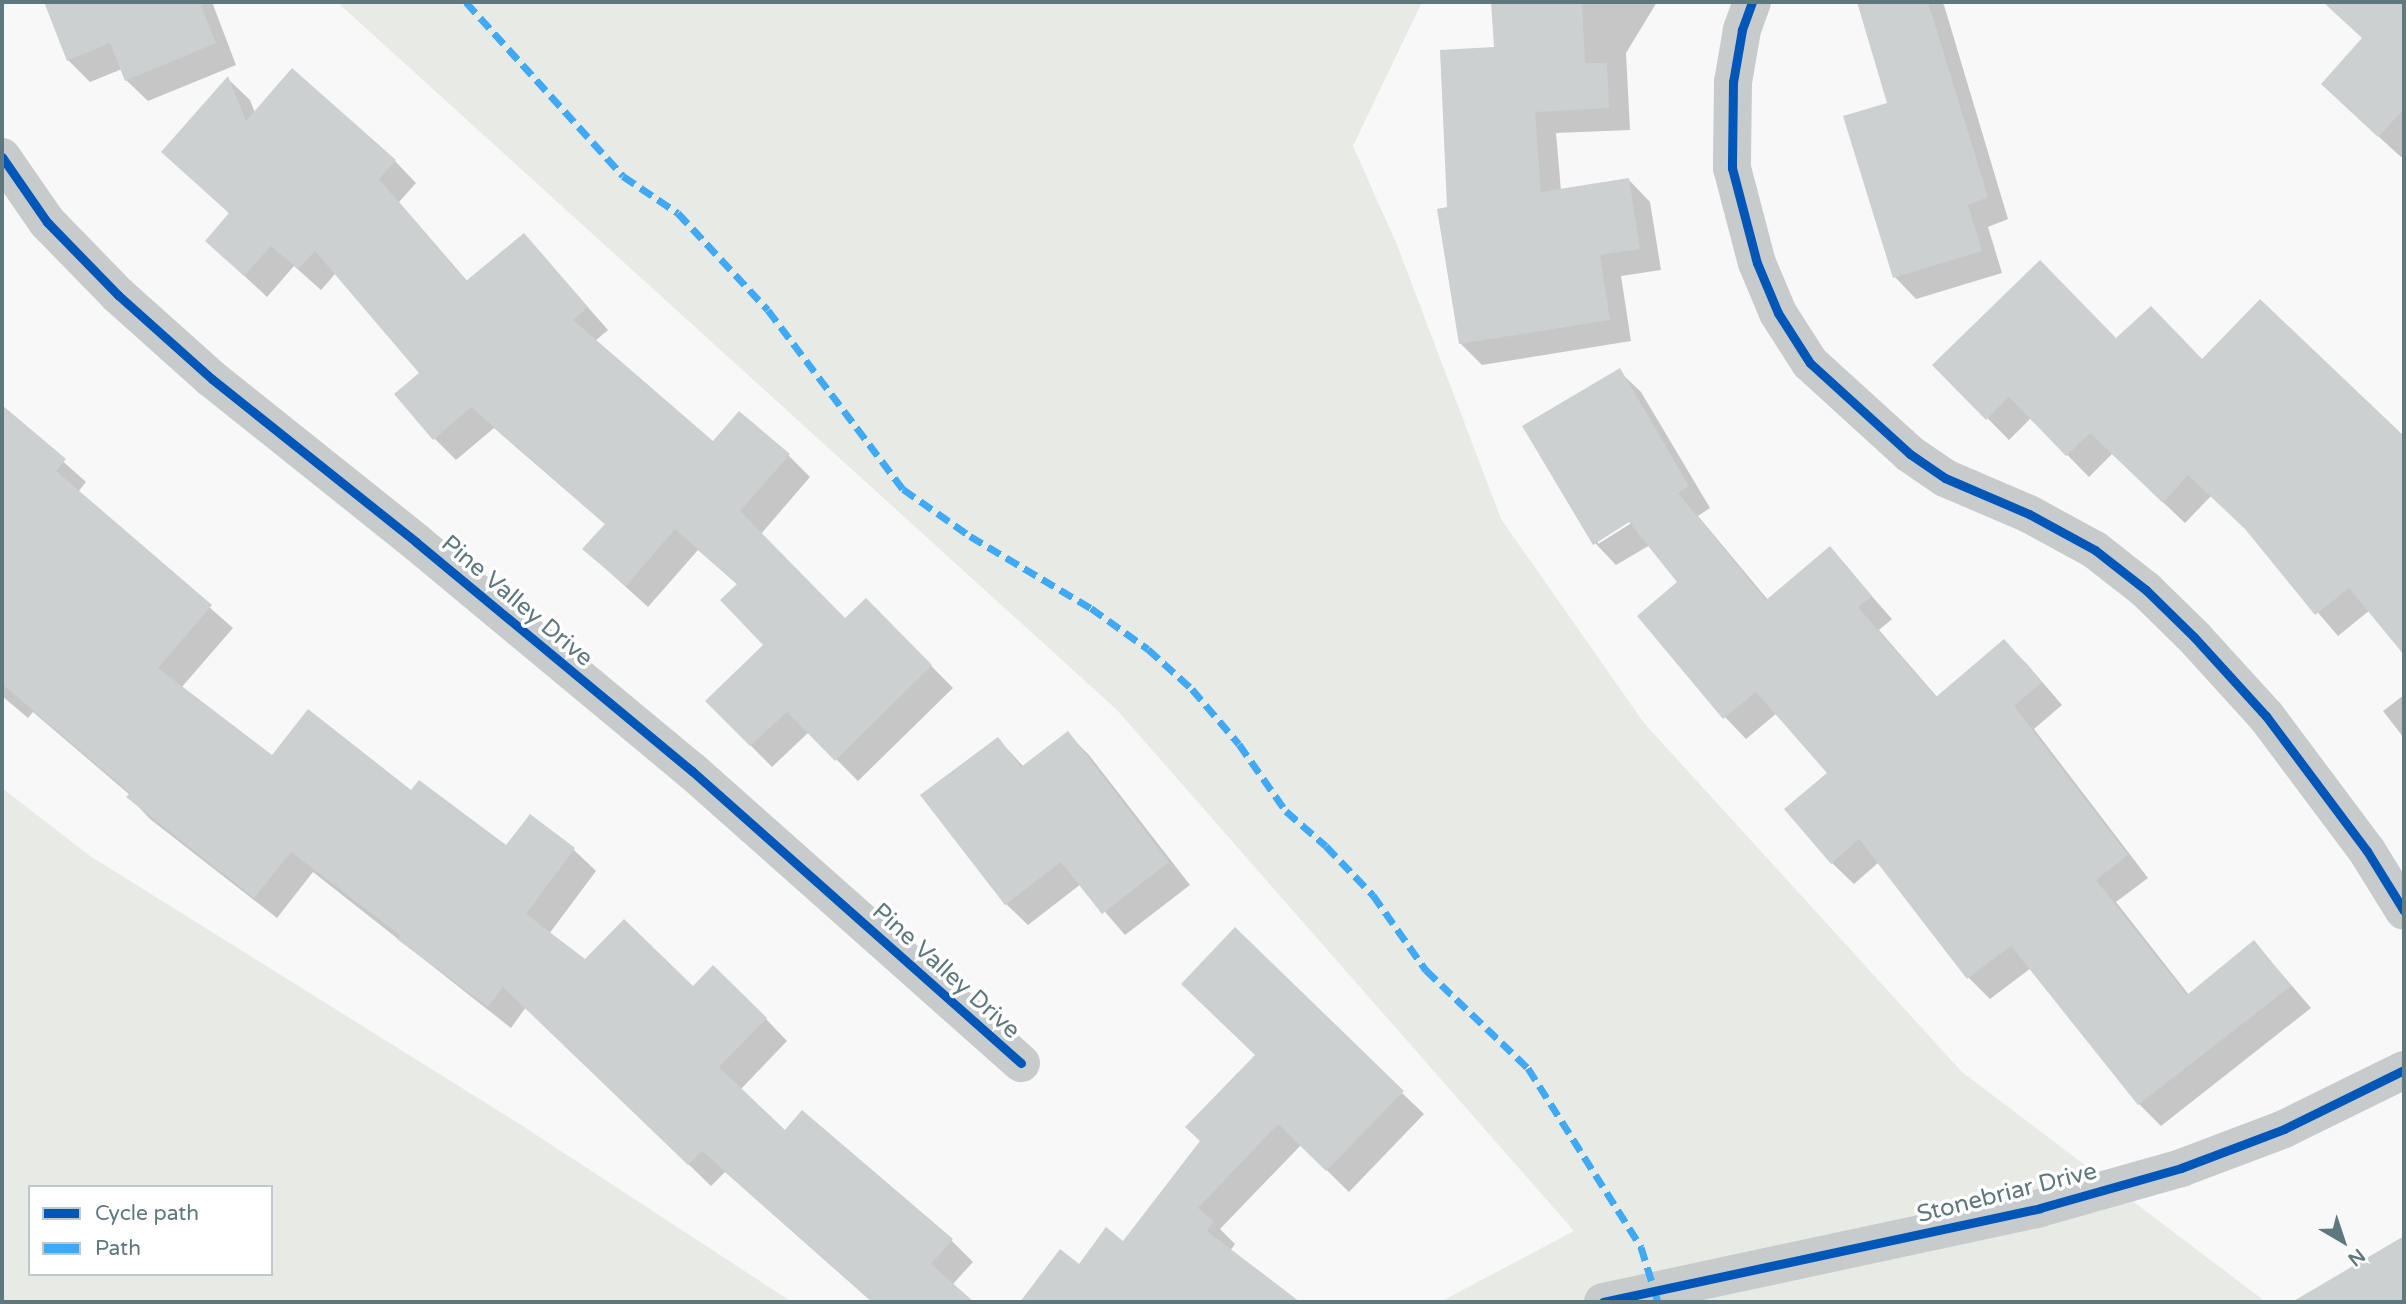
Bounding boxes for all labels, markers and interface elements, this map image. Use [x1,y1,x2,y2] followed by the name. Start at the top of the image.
[435,529,599,673] street label: Pine Valley Drive
[866,897,1026,1045] street label: Pine Valley Drive
[1914,1157,2100,1229] street label: Stonebriar Drive
[28,1185,273,1276] legend
[95,1201,199,1226] text: Cycle path
[2308,1206,2378,1276] north arrow
[95,1236,141,1261] text: Path
[2343,1244,2369,1271] text: N

